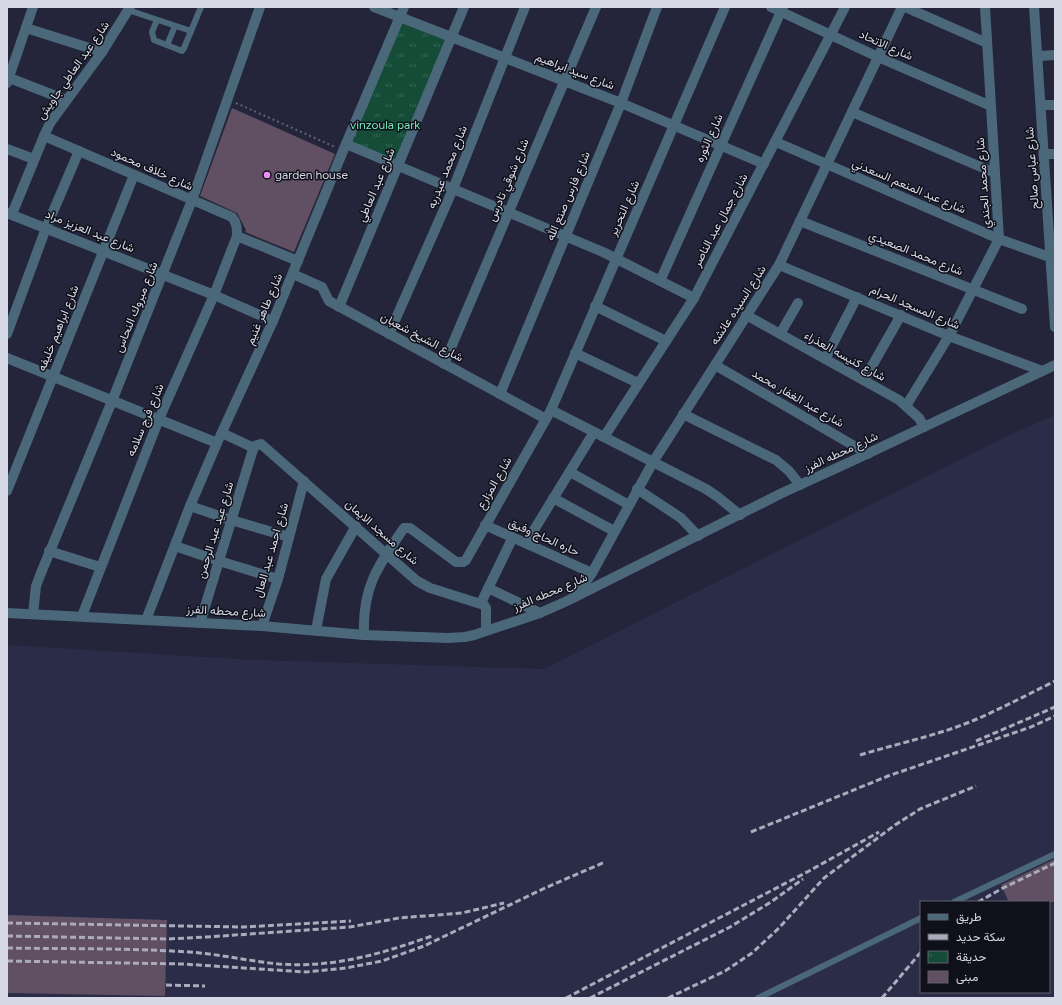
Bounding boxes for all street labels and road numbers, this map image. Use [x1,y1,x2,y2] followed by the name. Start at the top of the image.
[34,18,115,124] street label: شارع عبد العاطي جاويش
[856,27,915,65] street label: شارع الاتحاد
[533,50,616,94] street label: شارع سيد ابراهيم
[692,112,728,165] street label: شارع الثوره
[424,123,472,211] street label: شارع محمد عبدربه
[1022,126,1044,210] street label: شارع عباس صالح
[484,137,534,225] street label: شارع شوقي تادرس
[973,137,996,229] street label: شارع محمد الجندي
[108,145,195,195] street label: شارع خلاف محمود
[354,146,401,225] street label: شارع عبد العاطي
[543,149,595,243] street label: شارع فارس صنع الله
[849,156,968,219] street label: شارع عبد المنعم السعدني
[689,171,752,271] street label: شارع جمال عبد الناصر
[605,178,644,240] street label: شارع التحرير
[43,207,137,257] street label: شارع عبد العزيز مراد
[866,228,965,281] street label: شارع محمد الصعيدي
[111,260,162,355] street label: شارع مبروك النحاس
[707,263,771,349] street label: شارع السيده عائشه
[243,271,287,348] street label: شارع طاهر غنيم
[867,282,962,334] street label: شارع المسجد الحرام
[34,283,84,374] street label: شارع ابراهيم خليفه
[377,309,466,366] street label: شارع الشيخ شعبان
[801,328,888,386] street label: شارع كنيسه العذراء
[748,366,847,432] street label: شارع عبد الغفار محمد
[123,382,168,459] street label: شارع فرج سلامه
[801,429,881,477] street label: شارع محطه الفرز
[473,454,516,513] street label: شارع المزارع
[194,480,238,581] street label: شارع عيد عبد الرحمن
[341,496,422,569] street label: شارع مسجد الايمان
[251,501,293,600] street label: شارع احمد عبد العال
[506,515,582,561] street label: حاره الحاج وفيق
[510,570,590,616] street label: شارع محطه الفرز
[185,602,266,622] street label: شارع محطه الفرز

